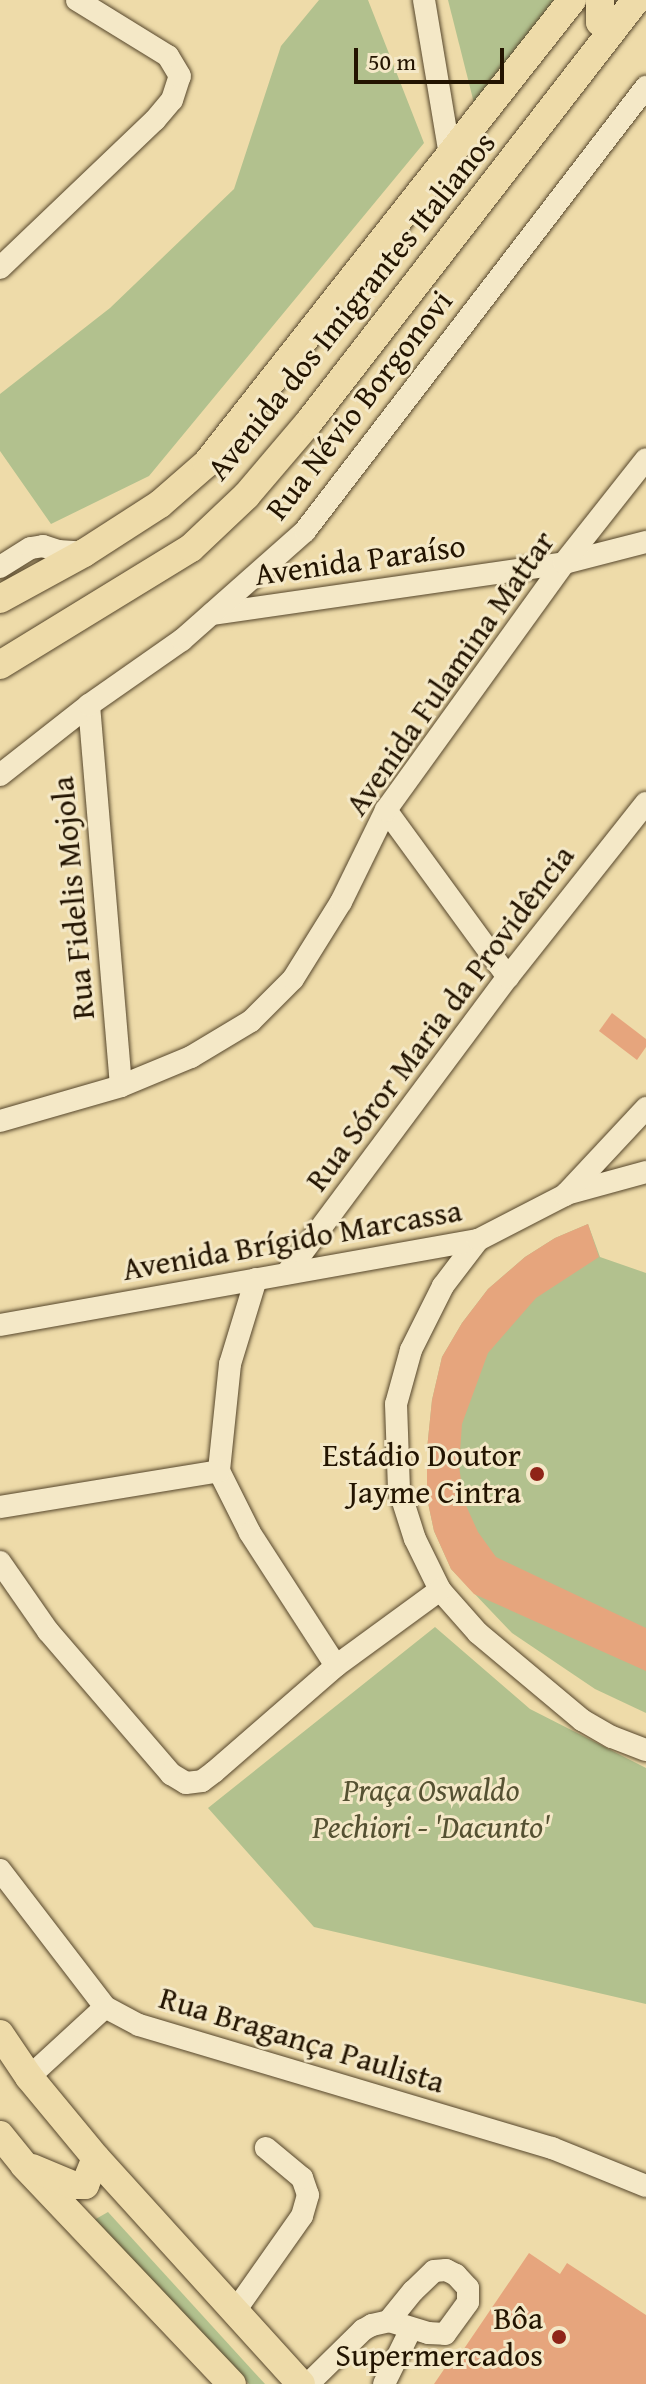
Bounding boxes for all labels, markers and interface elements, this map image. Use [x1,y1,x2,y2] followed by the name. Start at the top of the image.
[358,32,508,82] scale bar
[368,44,416,79] text: 50 m
[199,124,503,488] street label: Avenida dos Imigrantes Italianos
[257,283,461,527] street label: Rua Névio Borgonovi
[337,523,563,823] street label: Avenida Fulamina Mattar
[252,526,468,594] street label: Avenida Paraíso
[43,775,103,1021] street label: Rua Fidelis Mojola
[297,838,583,1198] street label: Rua Sóror Maria da Providência
[119,1191,465,1289] street label: Avenida Brígido Marcassa
[322,1437,521,1512] place label: Estádio Doutor Jayme Cintra
[528,1465,546,1483] marker: Estádio Doutor Jayme Cintra
[312,1772,550,1847] park label: Praça Oswaldo Pechiori - 'Dacunto'
[155,1978,449,2102] street label: Rua Bragança Paulista
[335,2300,543,2375] place label: Bôa Supermercados
[550,2328,568,2346] marker: Bôa Supermercados

